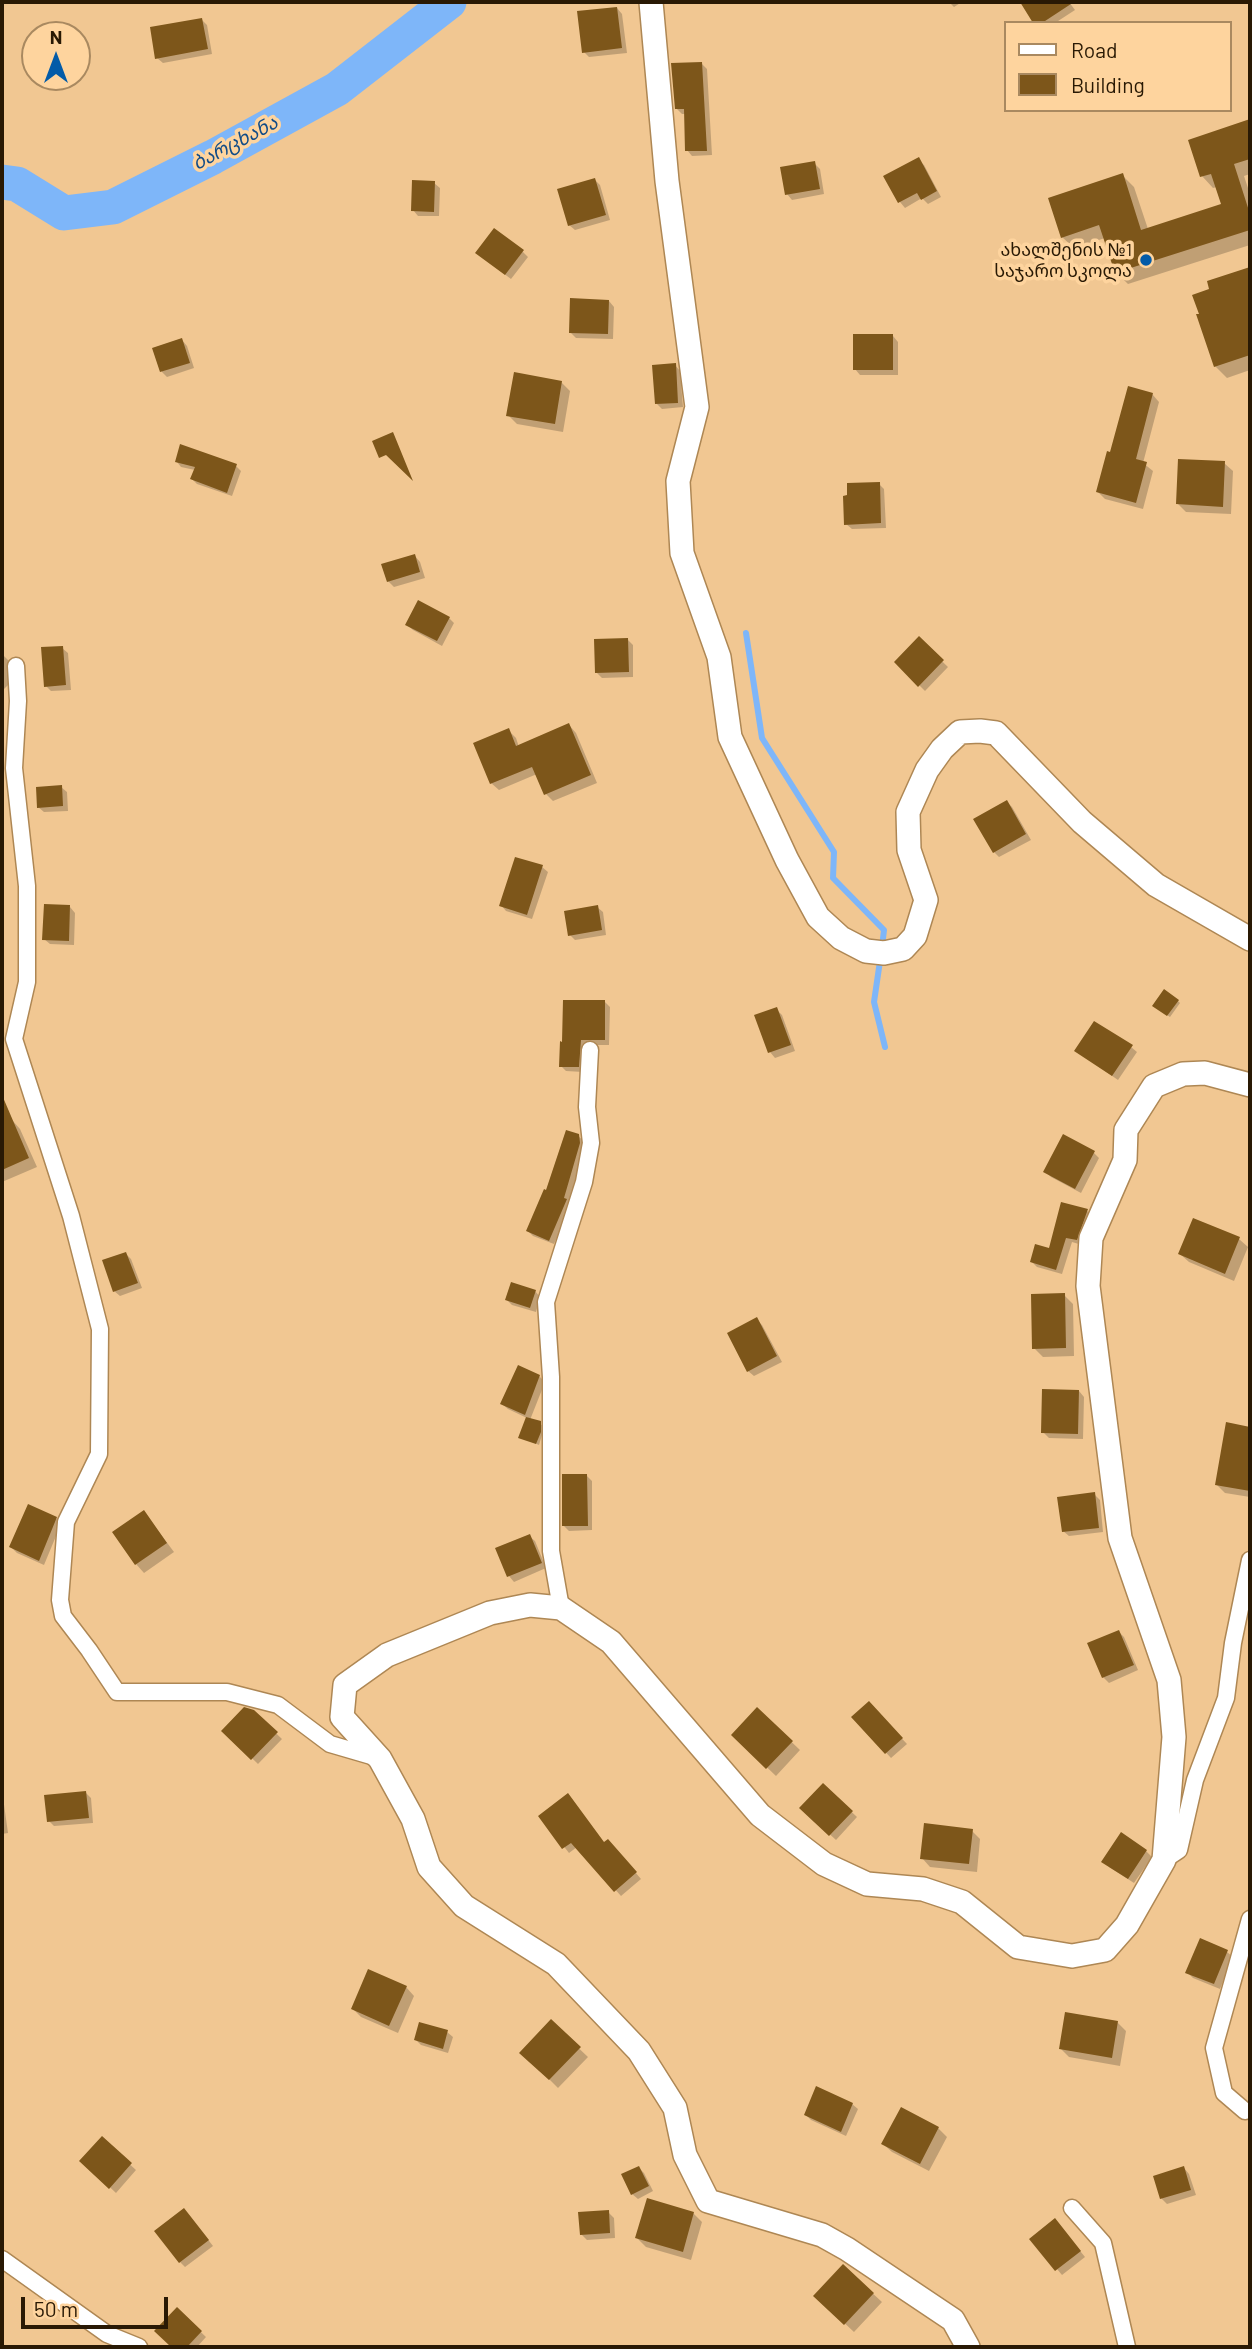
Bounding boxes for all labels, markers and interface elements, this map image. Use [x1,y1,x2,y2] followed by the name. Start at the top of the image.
[21,21,91,91] north arrow
[1004,21,1231,112] legend
[50,25,62,48] text: N
[1071,37,1117,62] text: Road
[1071,72,1145,97] text: Building
[188,111,282,175] water label: ბარცხანა
[994,239,1132,282] place label: ახალშენის №1 საჯარო სკოლა
[1138,252,1154,268] marker: ახალშენის №1 საჯარო სკოლა
[24,2282,172,2326] scale bar
[34,2296,78,2321] text: 50 m

